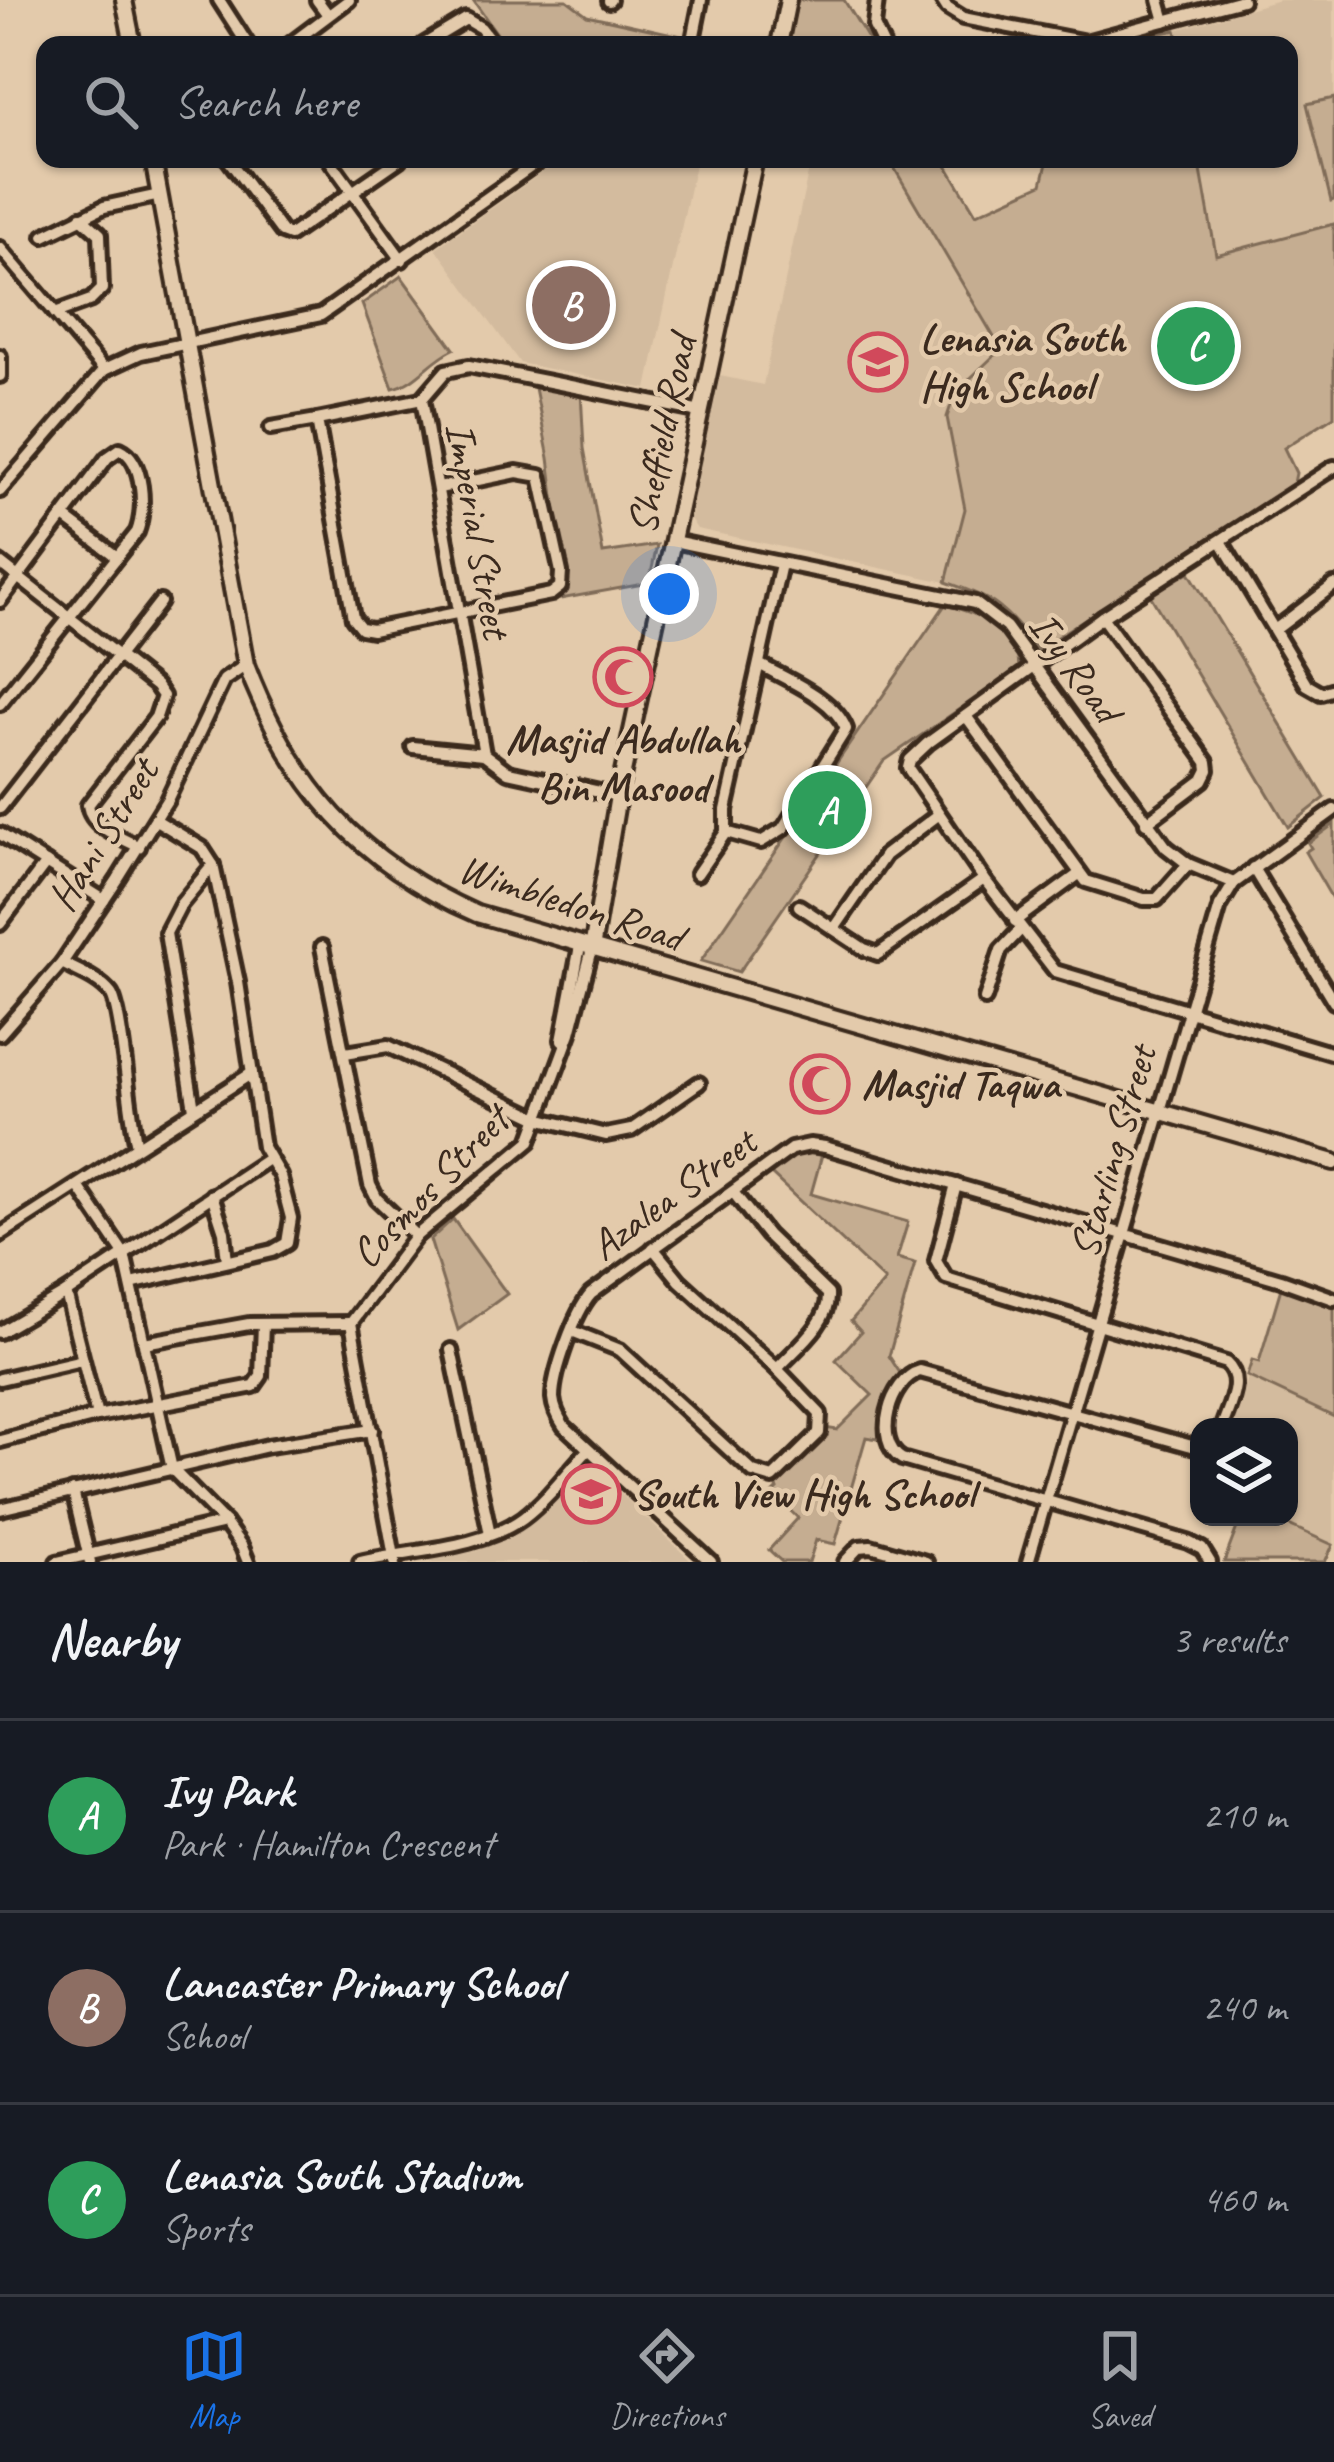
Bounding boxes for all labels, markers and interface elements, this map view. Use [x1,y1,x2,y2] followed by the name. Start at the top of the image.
[36,36,1298,168] search box
[78,69,144,135] icon: search
[174,74,357,131] text: Search here
[532,260,610,350] pin: B
[1157,301,1235,391] pin: C
[920,312,1127,413] place label: Lenasia South High School
[615,325,710,539] street label: Sheffield Road
[847,331,909,393] school or university icon: Lenasia South High School
[433,418,524,646] street label: Imperial Street
[639,564,699,624] your location
[1017,601,1136,737] street label: Ivy Road
[592,646,654,708] mosque icon: Masjid Abdullah Bin Masood
[506,713,742,814] place label: Masjid Abdullah Bin Masood
[36,746,173,921] street label: Hani Street
[788,765,866,855] pin: A
[452,842,695,966] street label: Wimbledon Road
[1057,1036,1170,1264] street label: Starling Street
[789,1053,851,1115] mosque icon: Masjid Taqwa
[862,1058,1062,1111] place label: Masjid Taqwa
[340,1091,524,1279] street label: Cosmos Street
[580,1114,770,1272] street label: Azalea Street
[1190,1418,1298,1526] map controls
[1190,1418,1298,1526] button: layers
[560,1463,622,1525] school or university icon: South View High School
[633,1468,982,1521] place label: South View High School
[48,1608,176,1672] text: Nearby
[1172,1616,1286,1665] text: 3 results
[162,1763,293,1820] text: Ivy Park
[77,1791,97,1840] text: A
[1202,1791,1286,1840] text: 210 m
[162,1820,494,1869] text: Park · Hamilton Crescent
[162,1955,561,2012] text: Lancaster Primary School
[77,1983,97,2032] text: B
[1202,1983,1286,2032] text: 240 m
[162,2012,246,2061] text: School
[162,2147,521,2204] text: Lenasia South Stadium
[78,2175,96,2224] text: C
[1202,2175,1286,2224] text: 460 m
[162,2204,250,2253] text: Sports
[181,2323,247,2437] tab: Map
[610,2323,724,2437] tab: Directions
[1087,2323,1153,2437] tab: Saved

